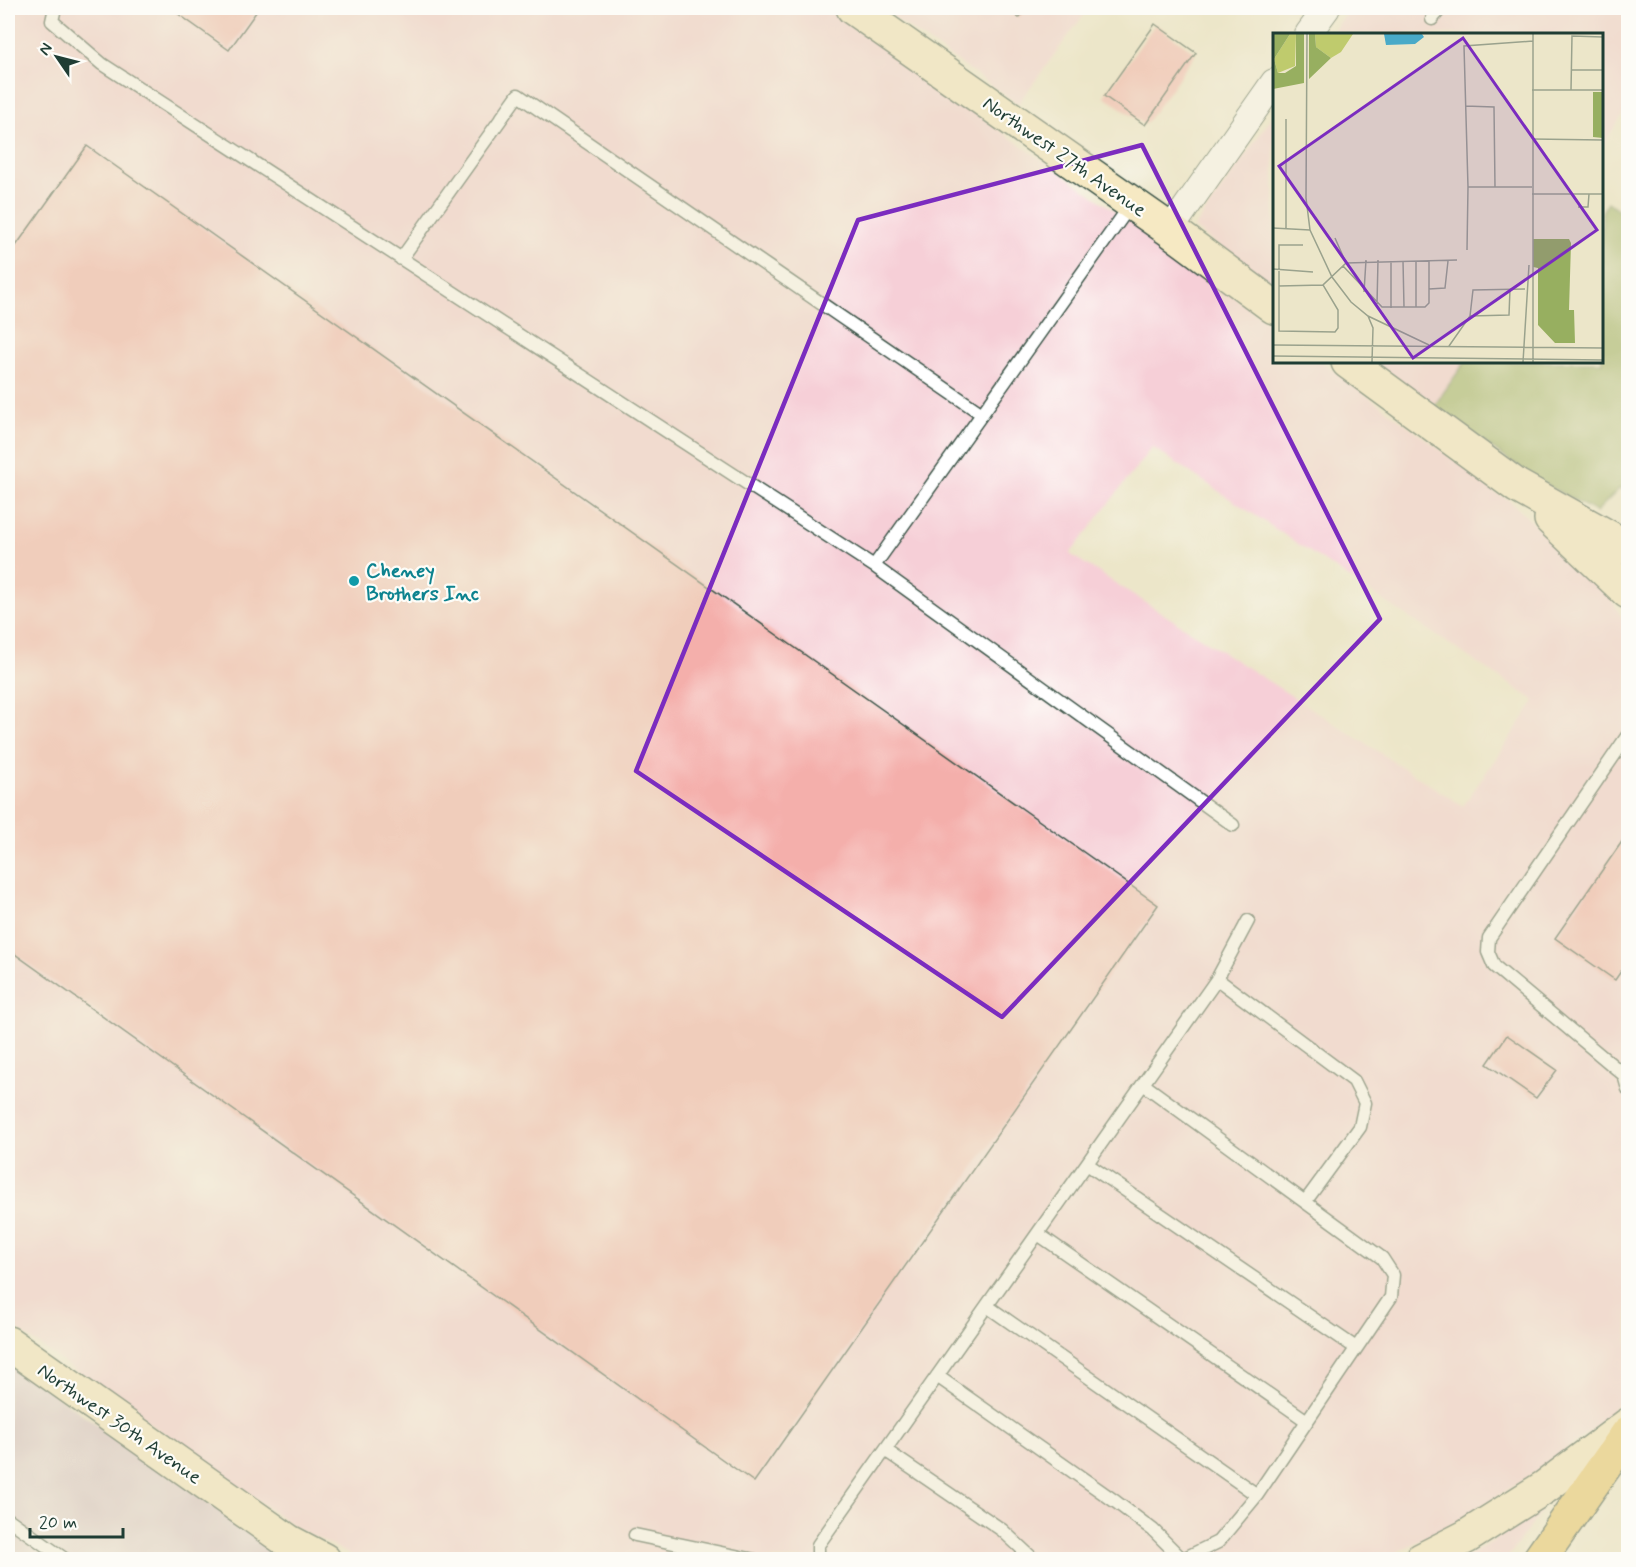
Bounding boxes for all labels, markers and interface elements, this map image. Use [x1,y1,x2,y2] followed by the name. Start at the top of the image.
[27,27,87,87] north arrow
[1273,33,1603,363] inset map
[34,39,58,60] text: N
[977,91,1151,224] street label: Northwest 27th Avenue
[366,558,479,608] place label: Cheney Brothers Inc
[347,574,361,588] marker: Cheney Brothers Inc
[32,1357,207,1491] street label: Northwest 30th Avenue
[30,1501,123,1539] scale bar
[39,1511,77,1535] text: 20 m

